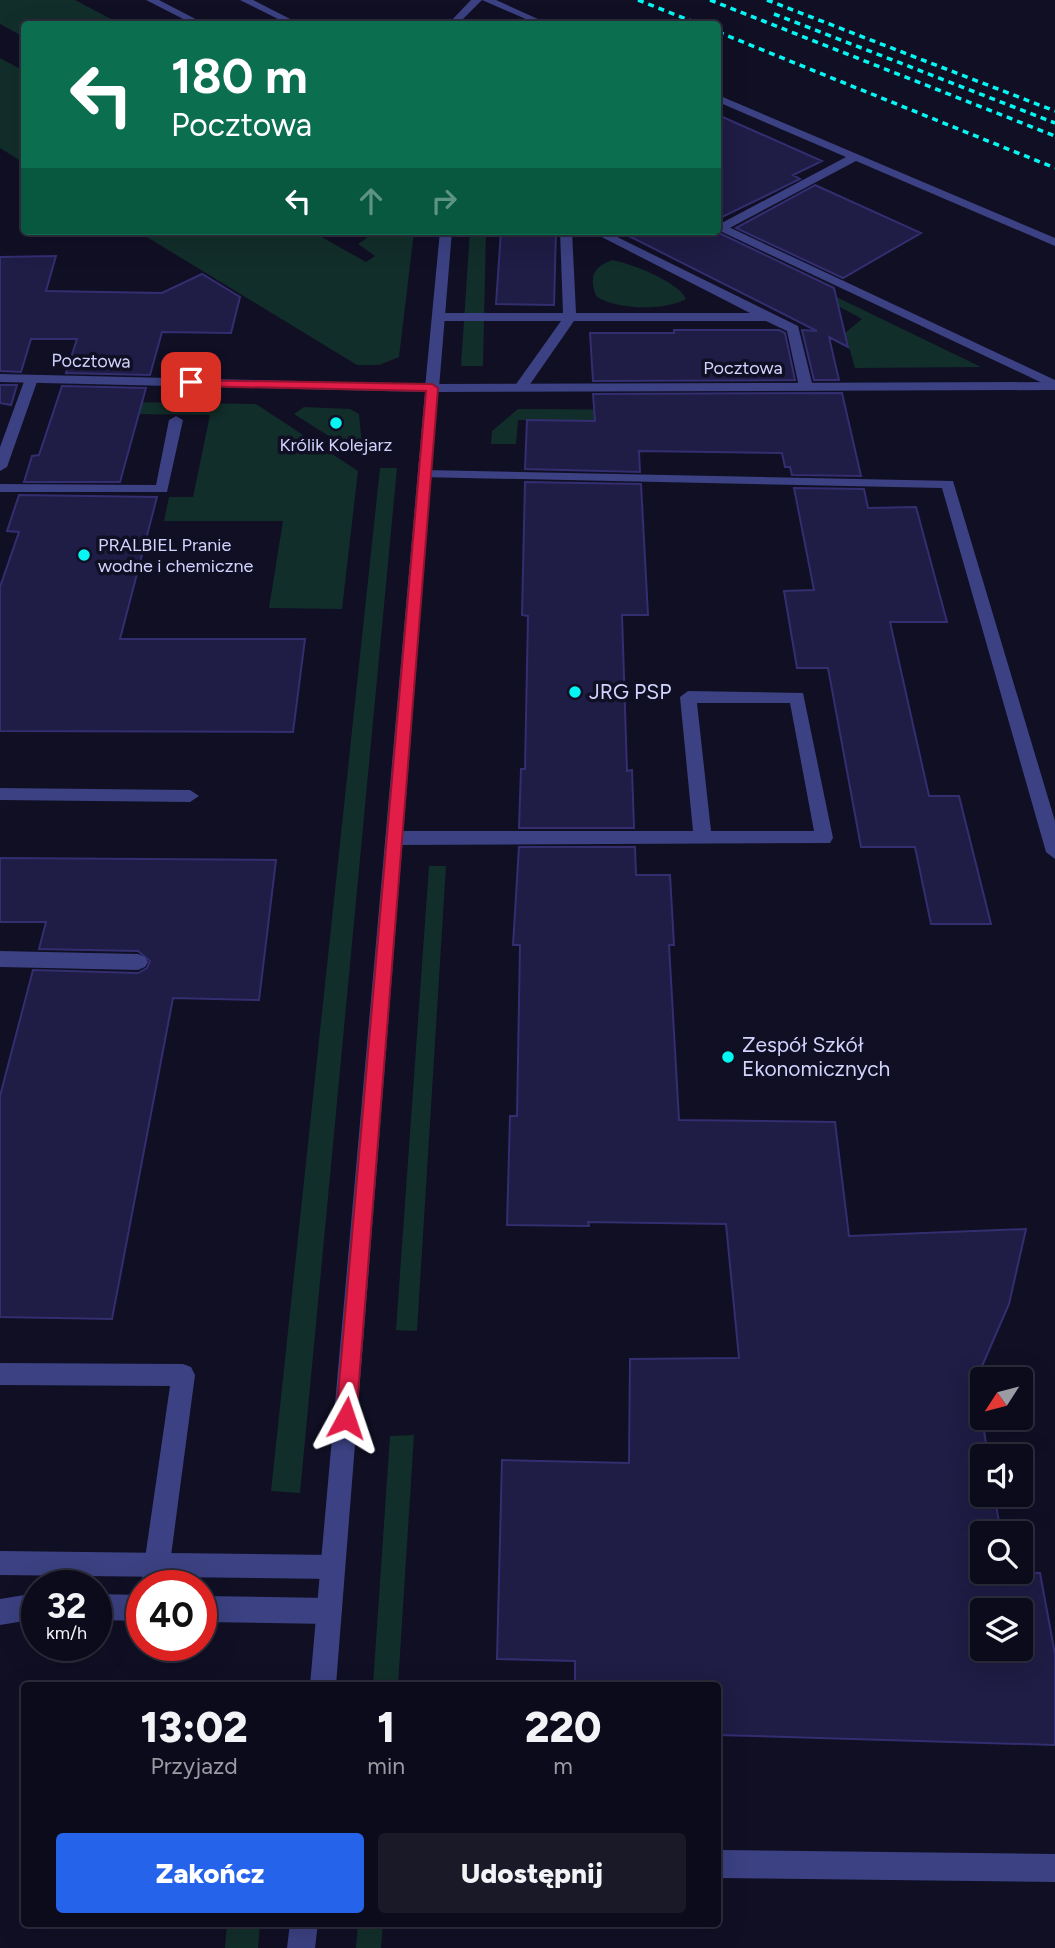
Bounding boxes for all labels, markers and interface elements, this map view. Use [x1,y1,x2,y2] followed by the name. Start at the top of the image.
[171,46,308,105] text: 180 m
[56,49,147,140] icon: left
[171,106,312,144] text: Pocztowa
[279,182,317,220] icon: left
[352,182,390,220] icon: ahead
[425,182,463,220] icon: right
[51,349,131,373] street label: Pocztowa
[161,352,221,412] pin
[703,357,783,379] street label: Pocztowa
[172,363,210,401] icon: arrive
[328,415,344,431] marker: Królik Kolejarz
[280,434,393,456] place label: Królik Kolejarz
[98,534,254,577] place label: PRALBIEL Pranie wodne i chemiczne
[76,547,92,563] marker: PRALBIEL Pranie wodne i chemiczne
[589,679,671,704] place label: JRG PSP
[567,684,583,700] marker: JRG PSP
[742,1032,890,1081] place label: Zespół Szkół Ekonomicznych
[720,1049,736,1065] marker: Zespół Szkół Ekonomicznych
[970,1367,1032,1430] north arrow
[970,1367,1033,1661] map controls
[309,1381,383,1455] position arrow
[970,1444,1033,1507] button: sound
[970,1521,1033,1584] button: search
[126,1570,217,1661] speed limit sign: 40
[47,1585,86,1627] text: 32
[970,1598,1033,1661] button: layers
[46,1622,87,1644] text: km/h
[141,1702,248,1753] text: 13:02
[377,1702,395,1753] text: 1
[525,1702,601,1753] text: 220
[151,1752,238,1780] text: Przyjazd
[367,1752,405,1780] text: min
[553,1752,573,1780] text: m
[56,1833,364,1913] button: Zakończ
[378,1833,686,1913] button: Udostępnij

